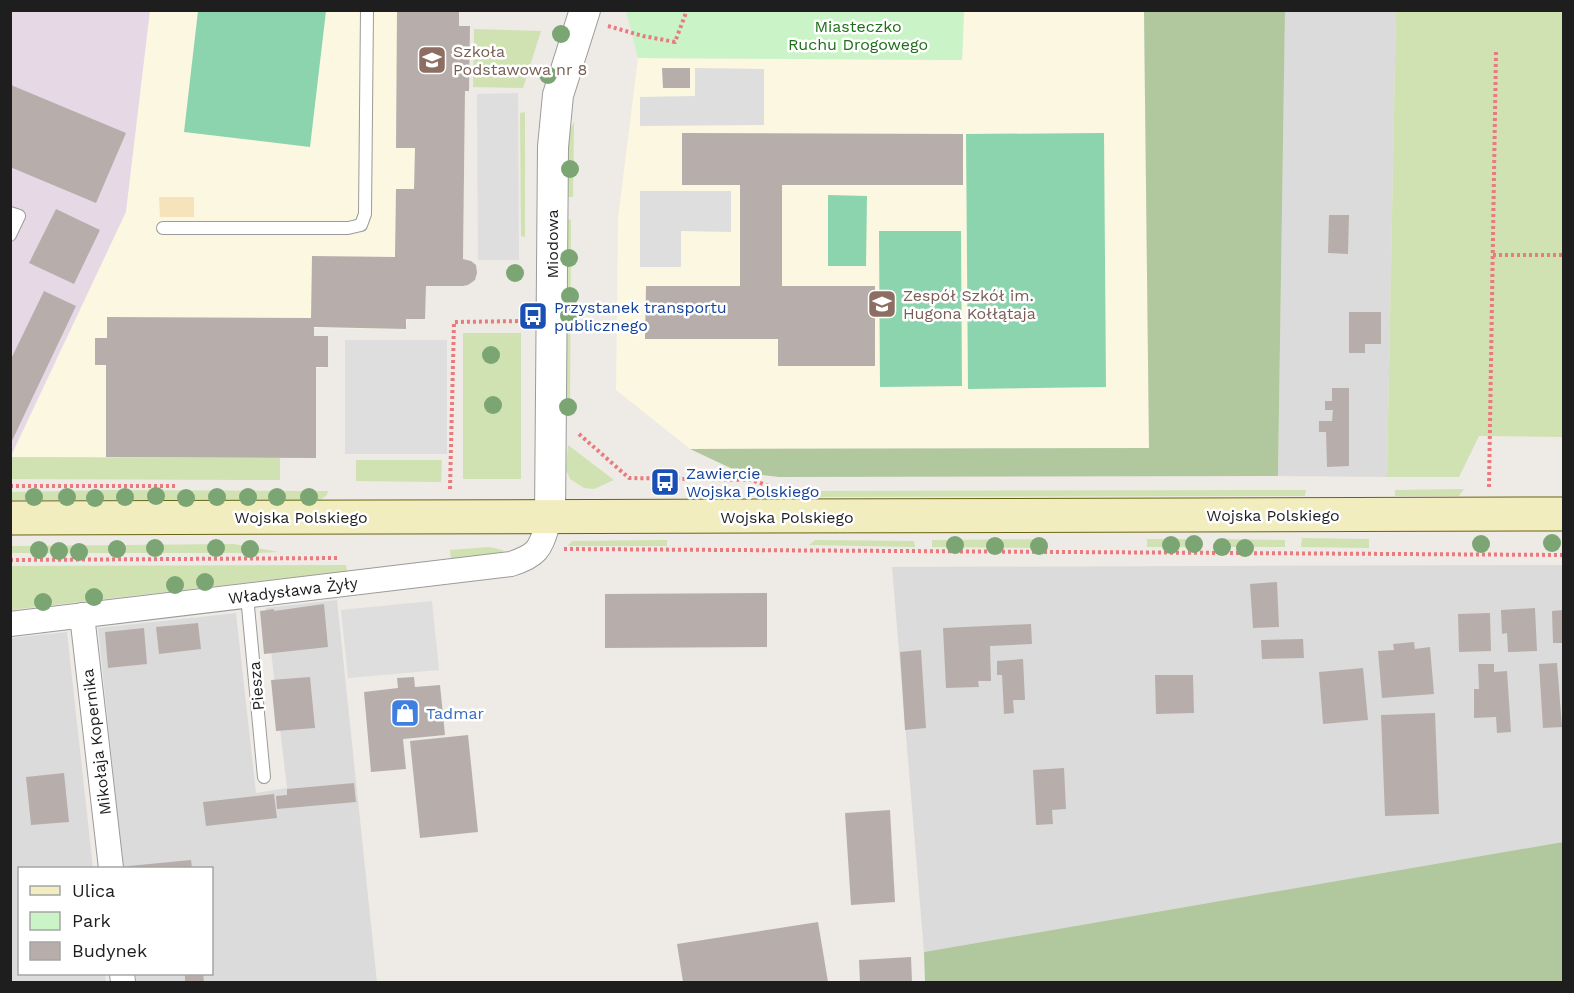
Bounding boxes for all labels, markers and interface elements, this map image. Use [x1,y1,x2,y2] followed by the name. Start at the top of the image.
[788,17,928,54] park label: Miasteczko Ruchu Drogowego
[453,42,587,79] place label: Szkoła Podstawowa nr 8
[416,44,448,76] school or university icon: Szkoła Podstawowa nr 8
[543,209,562,279] street label: Miodowa
[903,286,1036,323] place label: Zespół Szkół im. Hugona Kołłątaja
[866,288,898,320] school or university icon: Zespół Szkół im. Hugona Kołłątaja
[554,298,727,335] place label: Przystanek transportu publicznego
[517,300,549,332] bus stop icon: Przystanek transportu publicznego
[686,464,819,501] place label: Zawiercie Wojska Polskiego
[649,466,681,498] bus stop icon: Zawiercie Wojska Polskiego
[1206,506,1340,525] street label: Wojska Polskiego
[234,508,368,527] street label: Wojska Polskiego
[720,508,854,527] street label: Wojska Polskiego
[227,573,360,608] street label: Władysława Żyły
[245,661,268,711] street label: Piesza
[78,668,115,816] street label: Mikołaja Kopernika
[389,697,421,729] shop icon: Tadmar
[426,704,484,723] place label: Tadmar
[18,867,213,975] legend
[72,880,115,901] text: Ulica
[72,910,111,931] text: Park
[72,940,147,961] text: Budynek

